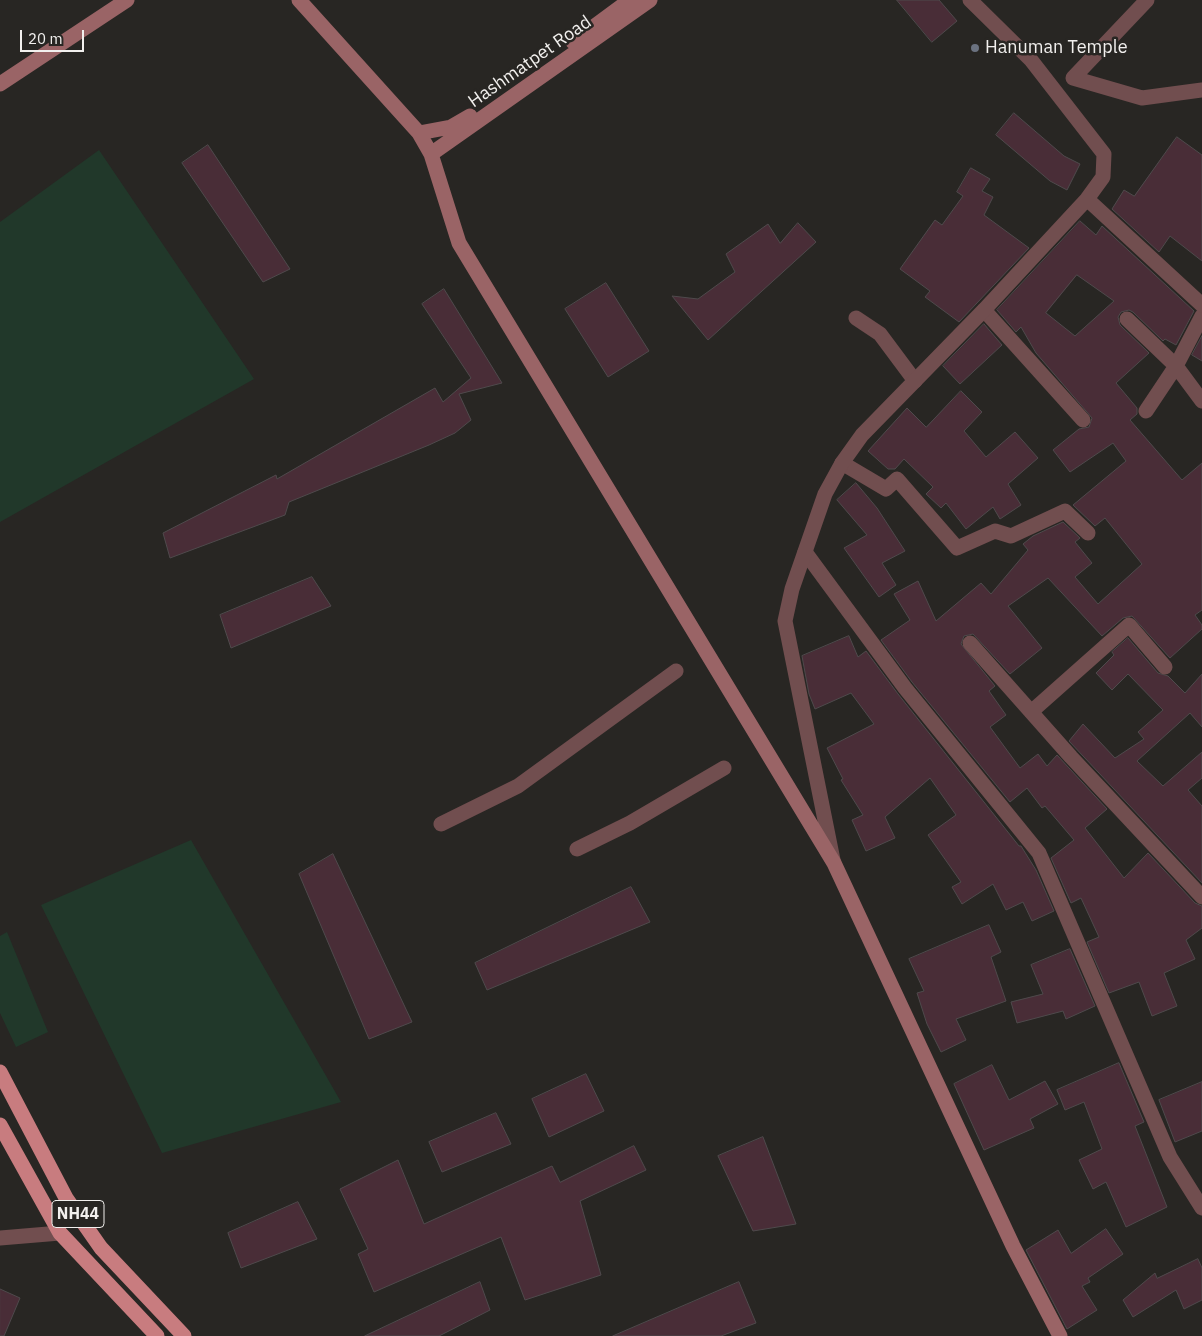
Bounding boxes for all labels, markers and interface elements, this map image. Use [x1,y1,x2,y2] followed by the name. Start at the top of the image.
[464,11,596,113] street label: Hashmatpet Road
[22,20,86,52] scale bar
[28,29,63,48] text: 20 m
[985,37,1128,59] place label: Hanuman Temple
[969,42,981,54] marker: Hanuman Temple
[52,1200,104,1228] road number: NH44

